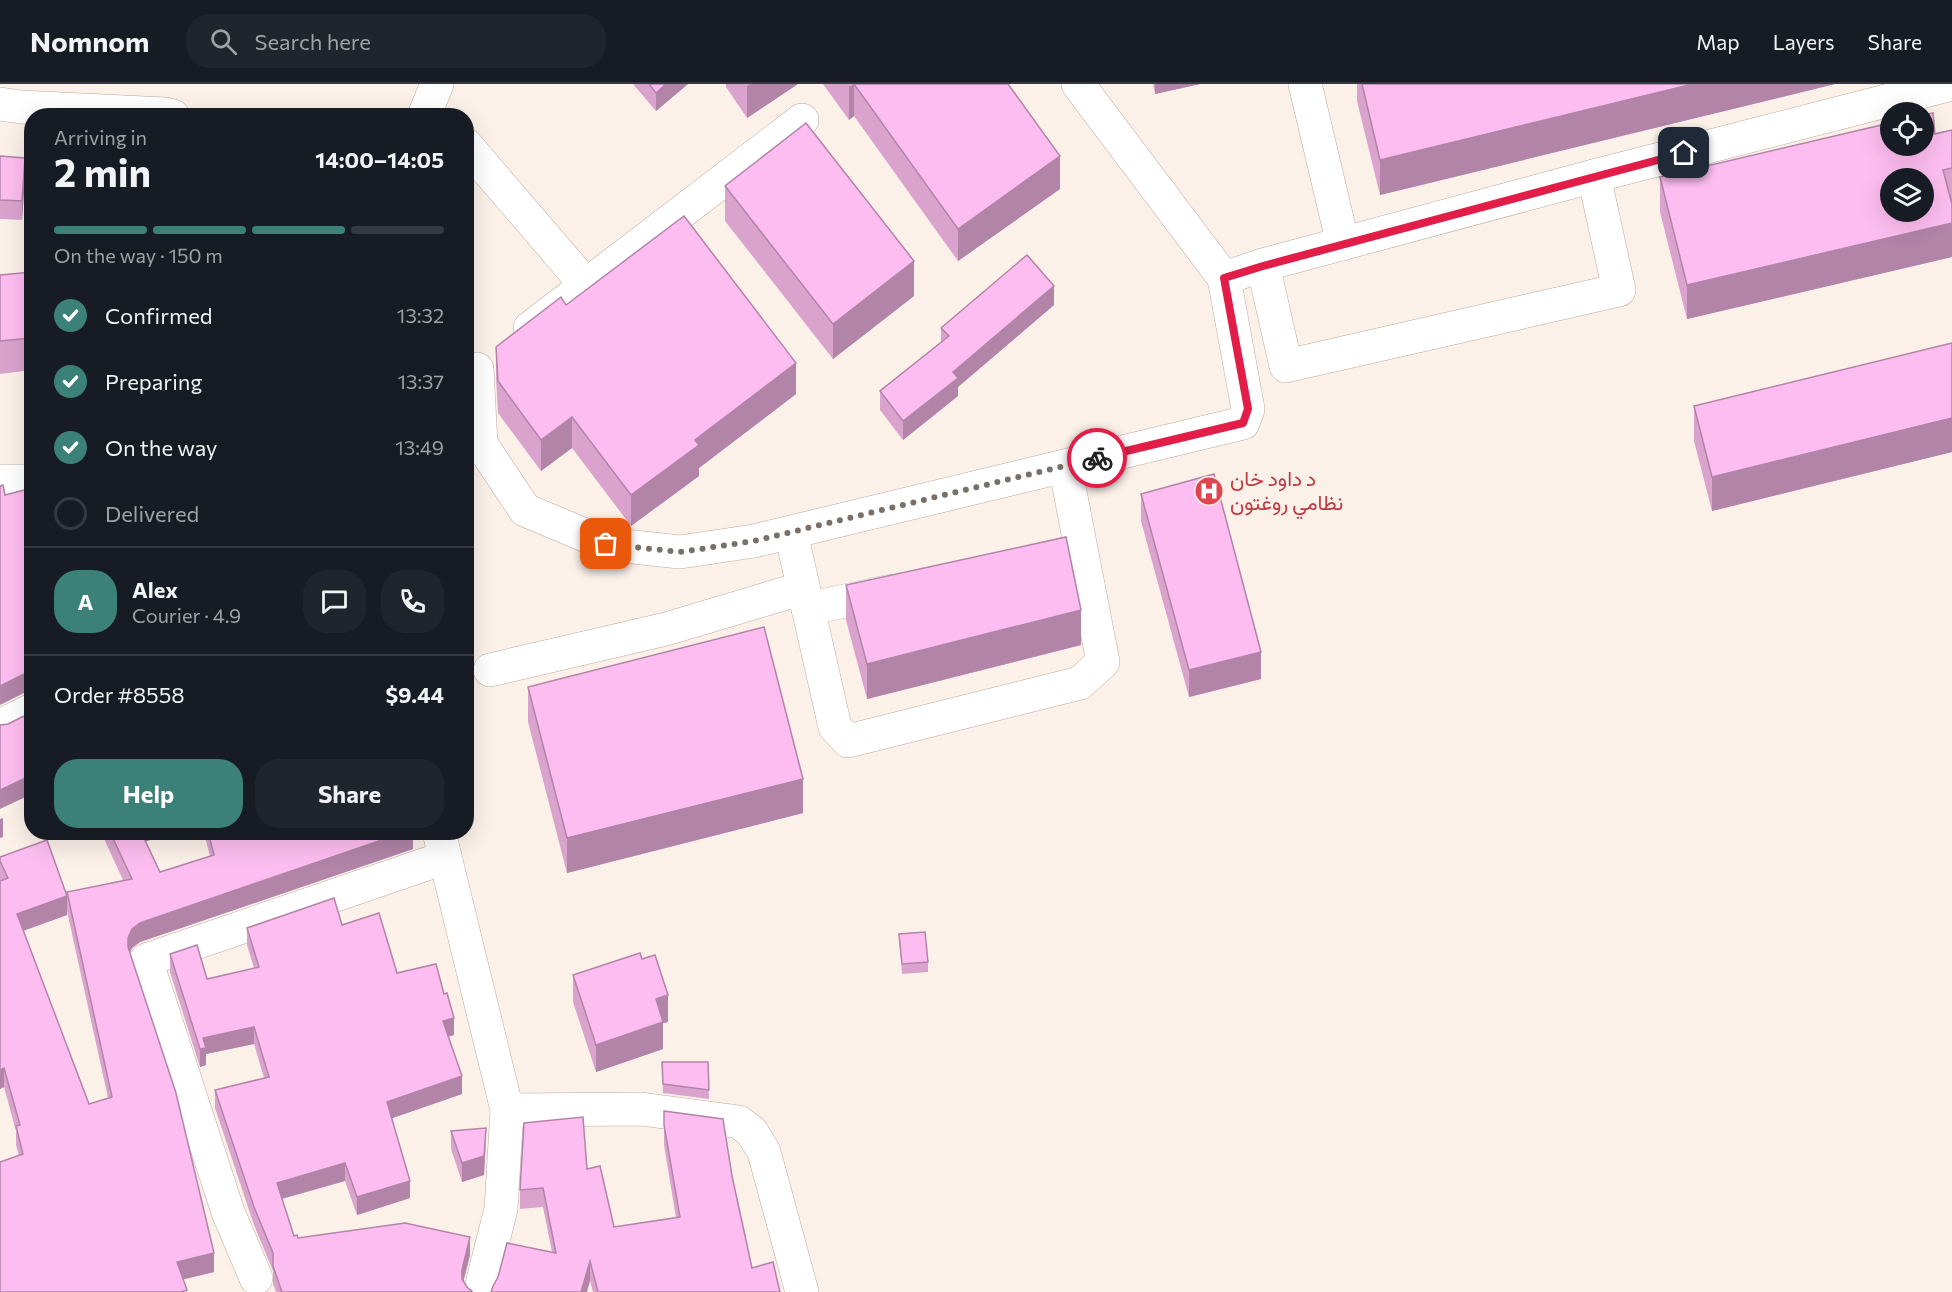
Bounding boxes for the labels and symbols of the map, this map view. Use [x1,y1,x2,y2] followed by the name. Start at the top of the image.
[1658,127,1709,178] pin
[1067,428,1127,488] courier
[1230,465,1343,520] place label: د داود خان نظامي روغتون
[1193,475,1225,507] hospital icon: د داود خان نظامي روغتون
[580,518,631,569] pin

